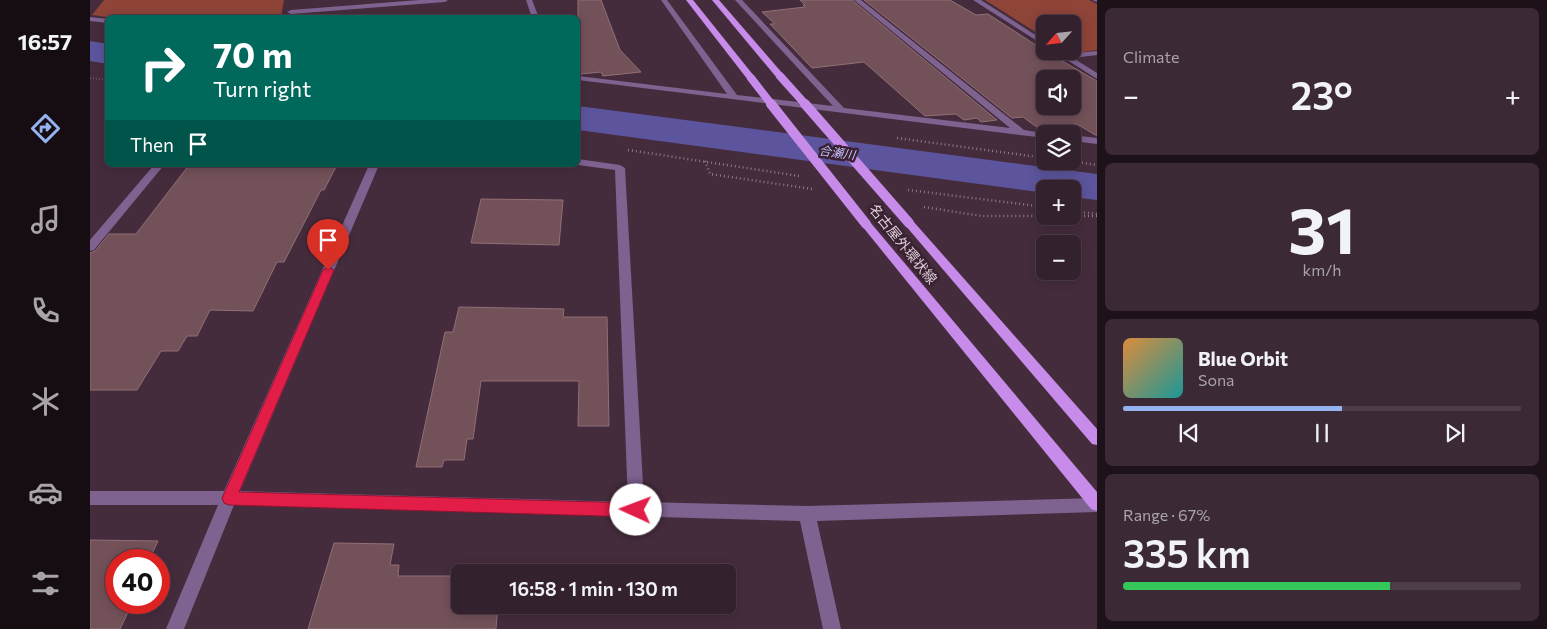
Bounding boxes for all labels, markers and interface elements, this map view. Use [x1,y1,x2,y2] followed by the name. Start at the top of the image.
[1036,15,1081,60] north arrow
[1036,15,1081,280] map controls
[18,28,72,55] text: 16:57
[213,32,293,75] text: 70 m
[130,35,195,100] icon: right
[1123,47,1179,66] text: Climate
[1036,70,1081,115] button: sound
[1291,71,1353,118] text: 23°
[213,75,311,102] text: Turn right
[1123,78,1139,112] text: −
[1505,78,1521,112] text: +
[28,111,63,146] icon: directions
[1036,125,1081,170] button: layers
[184,130,212,158] icon: arrive
[130,133,174,156] text: Then
[818,143,858,162] water label: 合瀬川
[1036,180,1081,225] button: +
[1288,188,1356,267] text: 31
[866,200,941,287] street label: 名古屋外環状線
[28,202,63,237] icon: music
[307,219,349,270] pin
[314,226,342,254] icon: arrive
[1036,235,1081,280] button: −
[1303,260,1341,279] text: km/h
[28,293,63,328] icon: phone
[1198,347,1288,370] text: Blue Orbit
[1198,370,1234,389] text: Sona
[28,384,63,419] icon: climate
[1175,419,1203,447] icon: previous
[1308,419,1336,447] icon: pause
[1441,419,1469,447] icon: next
[28,475,63,510] icon: car
[609,483,661,535] position arrow
[1123,505,1210,524] text: Range · 67%
[1123,529,1251,576] text: 335 km
[105,549,170,614] speed limit sign: 40
[28,566,63,601] icon: filters
[509,577,678,600] text: 16:58 · 1 min · 130 m

